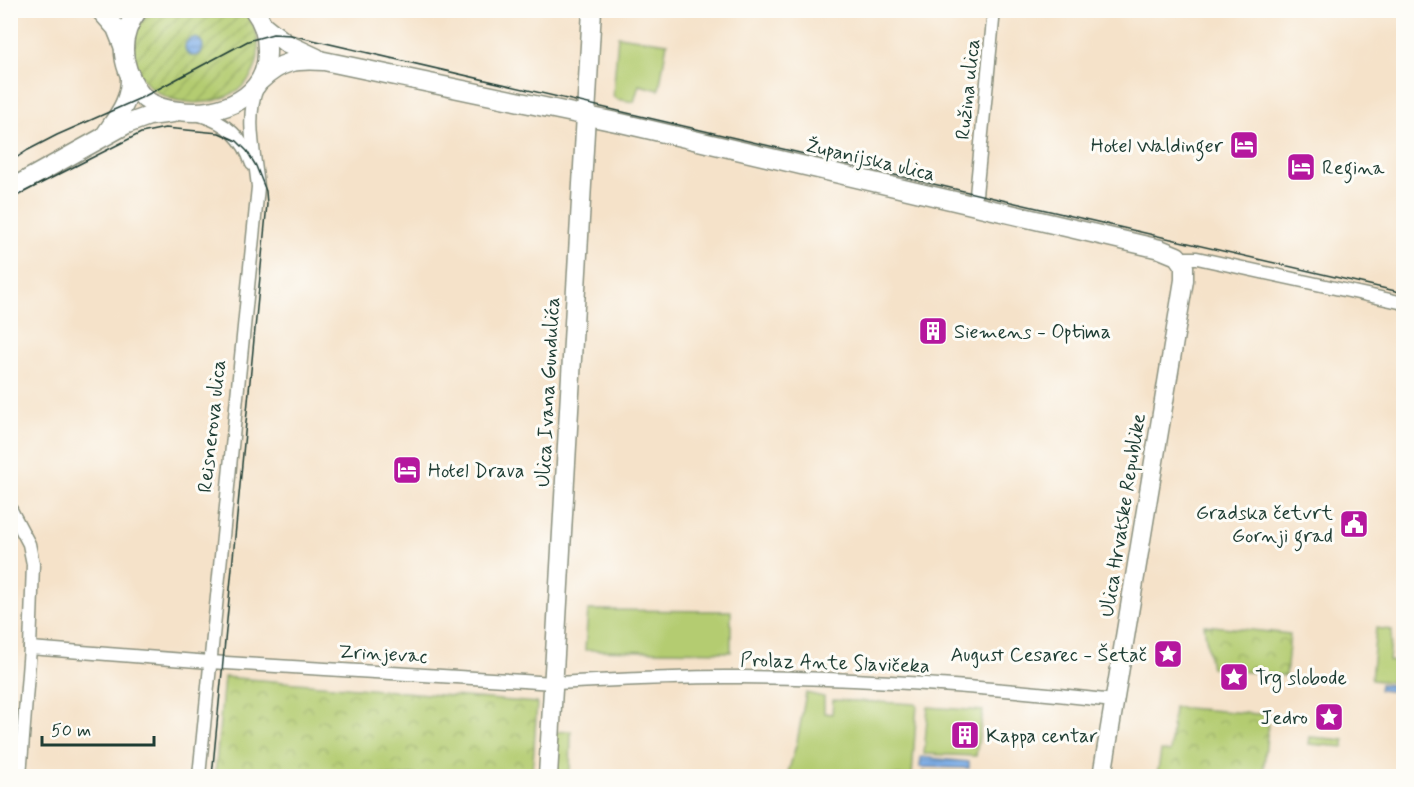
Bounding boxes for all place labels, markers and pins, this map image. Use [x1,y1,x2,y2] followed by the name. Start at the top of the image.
[1228,129,1260,161] hotel icon: Hotel Waldinger
[1091,133,1224,162] place label: Hotel Waldinger
[1285,151,1317,183] hotel icon: Regina
[1322,155,1386,184] place label: Regina
[917,315,949,347] building icon: Siemens - Optima
[954,319,1111,346] place label: Siemens - Optima
[391,454,423,486] hotel icon: Hotel Drava
[428,458,525,485] place label: Hotel Drava
[1196,500,1333,552] place label: Gradska četvrt Gornji grad
[1338,508,1370,540] public building icon: Gradska četvrt Gornji grad
[1152,638,1184,670] place icon: August Cesarec - Šetač
[950,642,1147,669] place label: August Cesarec - Šetač
[1218,661,1250,693] place icon: Trg slobode
[1255,665,1347,693] place label: Trg slobode
[1313,701,1345,733] place icon: Jedro
[1261,705,1308,732] place label: Jedro
[949,719,981,751] building icon: Kappa centar
[986,723,1098,750] place label: Kappa centar

